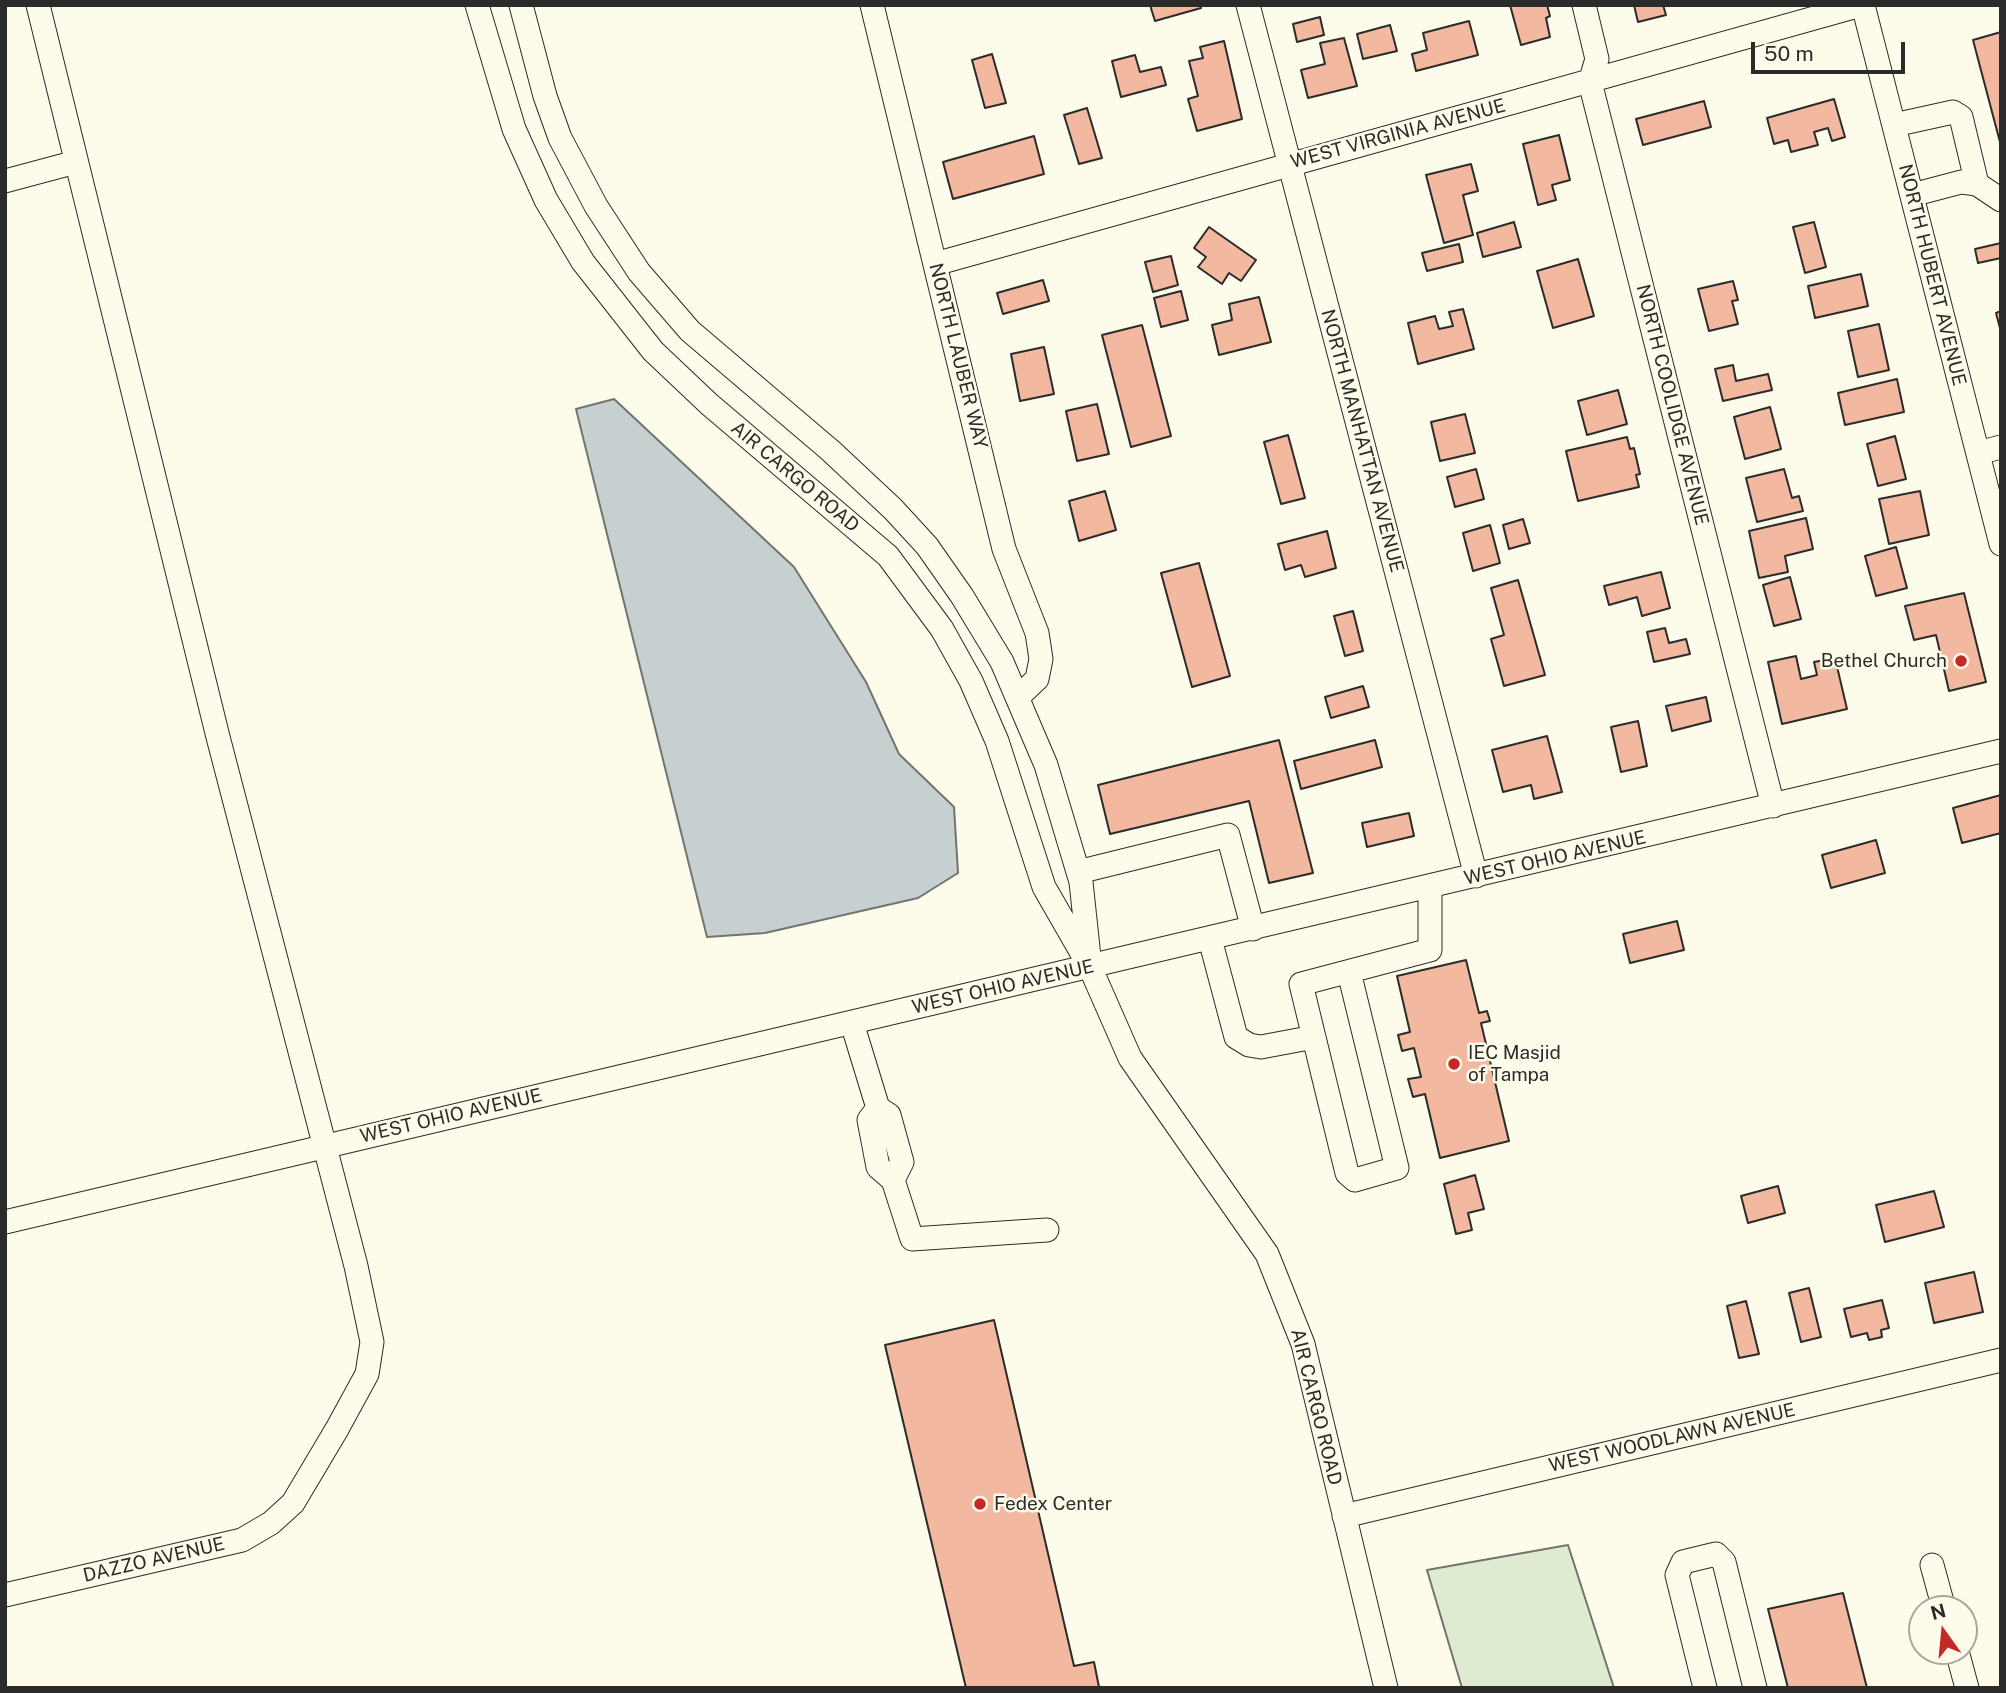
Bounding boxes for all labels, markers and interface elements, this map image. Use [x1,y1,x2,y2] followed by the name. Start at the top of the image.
[1754,28,1908,72] scale bar
[1764,41,1814,66] text: 50 m
[1288,94,1508,174] street label: WEST VIRGINIA AVENUE
[1893,162,1971,388] street label: NORTH HUBERT AVENUE
[924,261,992,451] street label: NORTH LAUBER WAY
[1631,282,1713,528] street label: NORTH COOLIDGE AVENUE
[1316,307,1408,575] street label: NORTH MANHATTAN AVENUE
[726,417,864,537] street label: AIR CARGO ROAD
[1821,650,1947,672] place label: Bethel Church
[1953,653,1969,669] marker: Bethel Church
[1462,826,1648,890] street label: WEST OHIO AVENUE
[910,955,1096,1019] street label: WEST OHIO AVENUE
[1468,1042,1561,1086] place label: IEC Masjid of Tampa
[1446,1056,1462,1072] marker: IEC Masjid of Tampa
[358,1084,544,1148] street label: WEST OHIO AVENUE
[1286,1326,1346,1488] street label: AIR CARGO ROAD
[1547,1399,1797,1477] street label: WEST WOODLAWN AVENUE
[994,1493,1112,1515] place label: Fedex Center
[972,1496,988,1512] marker: Fedex Center
[81,1533,227,1587] street label: DAZZO AVENUE
[1908,1595,1978,1665] north arrow
[1928,1599,1948,1624] text: N

